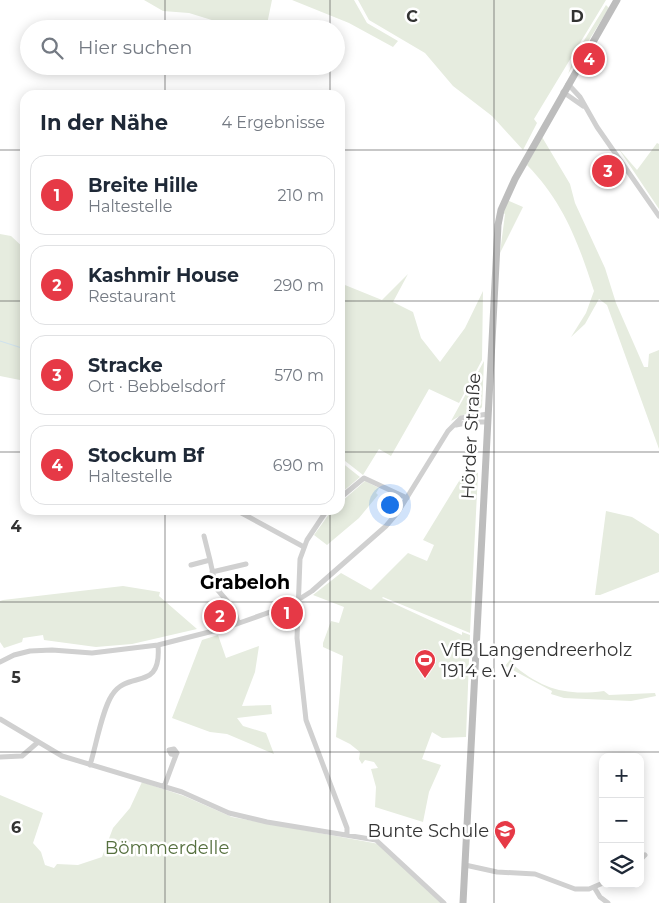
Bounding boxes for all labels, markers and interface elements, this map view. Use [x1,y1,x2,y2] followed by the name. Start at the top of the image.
[406,7,418,26] text: C
[570,7,584,26] text: D
[20,20,345,75] search box
[38,34,66,62] icon: search
[78,36,192,59] text: Hier suchen
[573,40,605,78] pin: 4
[40,110,168,135] text: In der Nähe
[221,113,325,132] text: 4 Ergebnisse
[592,152,624,190] pin: 3
[88,174,198,197] text: Breite Hille
[54,186,60,205] text: 1
[277,186,324,205] text: 210 m
[88,197,172,216] text: Haltestelle
[88,264,239,287] text: Kashmir House
[52,276,62,295] text: 2
[273,276,324,295] text: 290 m
[88,287,176,306] text: Restaurant
[88,354,163,377] text: Stracke
[52,366,62,385] text: 3
[274,366,324,385] text: 570 m
[457,372,485,500] street label: Hörder Straße
[88,377,225,396] text: Ort · Bebbelsdorf
[88,444,204,467] text: Stockum Bf
[51,456,63,475] text: 4
[273,456,324,475] text: 690 m
[88,467,172,486] text: Haltestelle
[377,492,403,518] your location
[10,517,22,536] text: 4
[200,571,290,594] district label: Grabeloh
[271,594,303,632] pin: 1
[204,597,236,635] pin: 2
[441,639,632,682] place label: VfB Langendreerholz 1914 e. V.
[413,648,437,679] sports icon: VfB Langendreerholz 1914 e. V.
[11,668,21,687] text: 5
[599,753,644,888] map controls
[599,753,644,798] button: +
[599,798,644,843] button: −
[11,818,21,837] text: 6
[493,819,517,850] school or university icon: Bunte Schule
[368,820,489,842] place label: Bunte Schule
[105,837,229,859] park label: Bömmerdelle
[599,843,644,888] button: layers

